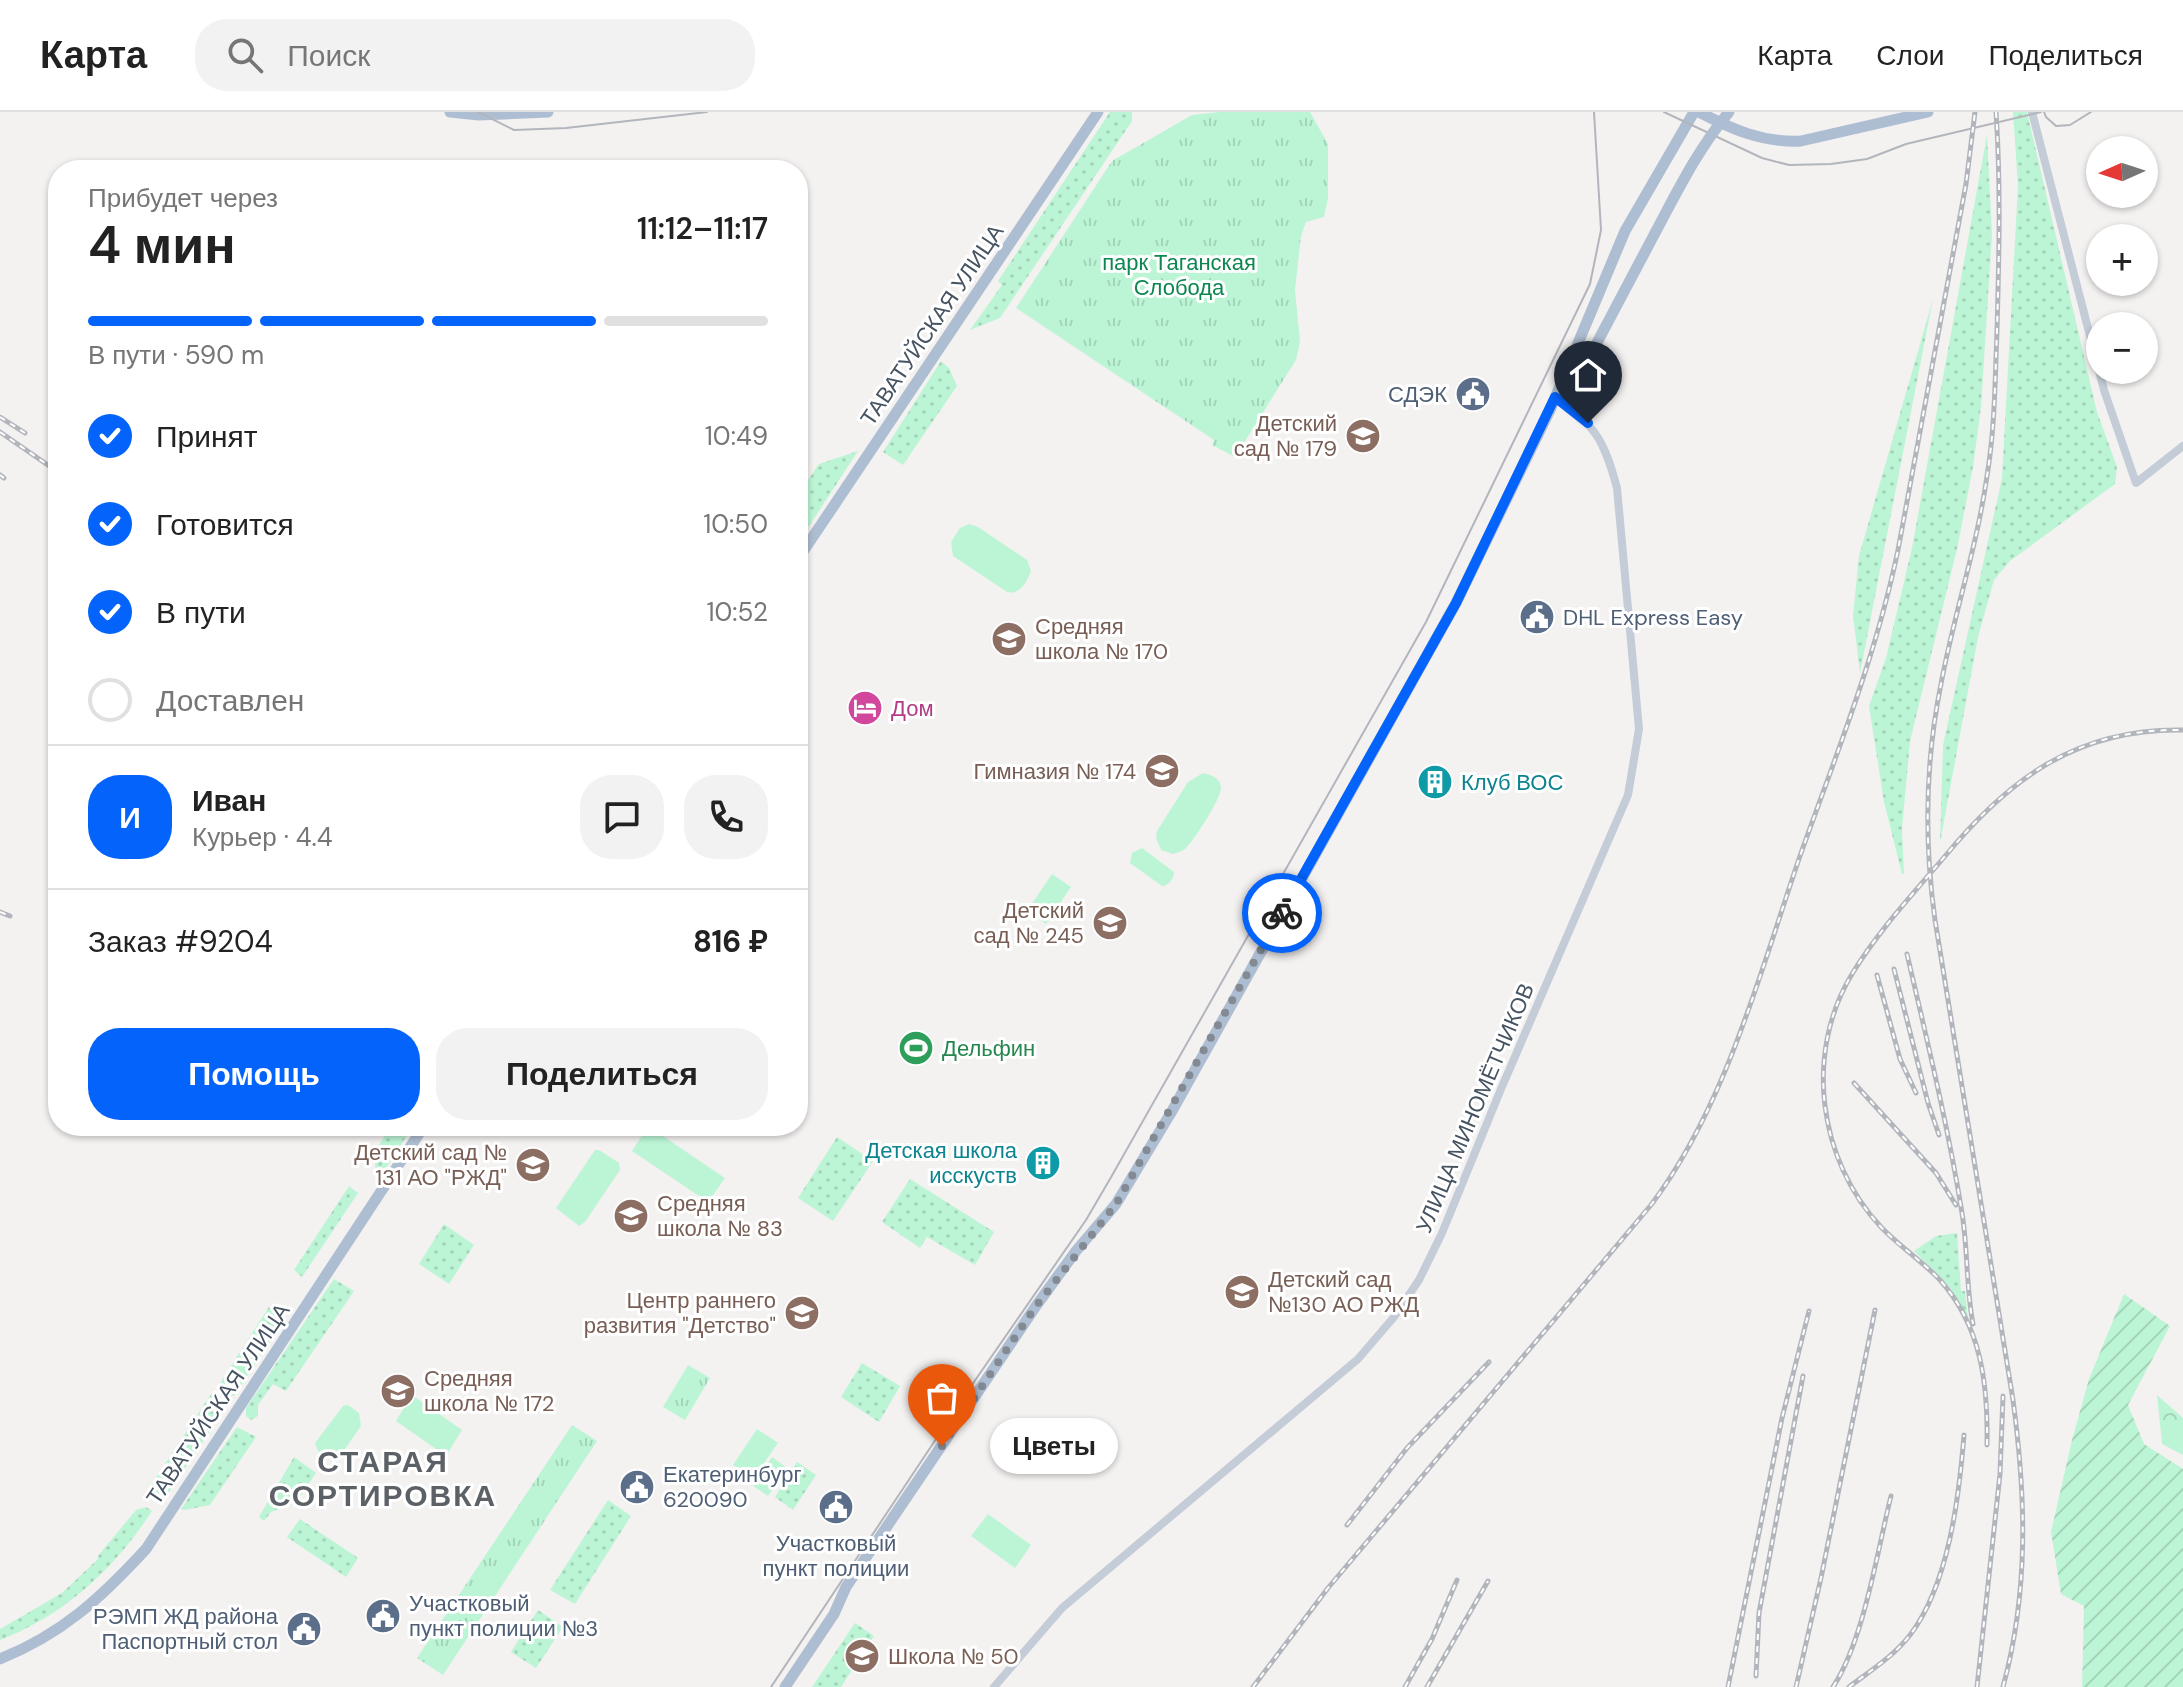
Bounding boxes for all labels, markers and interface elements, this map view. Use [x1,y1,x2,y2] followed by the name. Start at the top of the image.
[195,19,755,91] search box
[40,30,147,80] text: Карта
[223,33,267,77] icon: search
[287,36,370,75] text: Поиск
[1757,37,1832,74] text: Карта
[1876,37,1944,74] text: Слои
[1988,37,2143,74] text: Поделиться
[2086,136,2158,208] north arrow
[2086,136,2158,384] map controls
[88,181,278,215] text: Прибудет через
[637,209,768,248] text: 11:12–11:17
[88,211,236,279] text: 4 мин
[854,218,1010,431] street label: ТАВАТУЙСКАЯ УЛИЦА
[2086,224,2158,296] button: +
[1102,248,1256,302] park label: парк Таганская Слобода
[2086,312,2158,384] button: −
[88,338,264,372] text: В пути · 590 m
[1554,341,1622,423] pin
[1566,353,1610,397] icon: home
[1454,375,1492,413] public building icon: СДЭК
[1388,380,1447,409] place label: СДЭК
[1234,409,1337,463] place label: Детский сад № 179
[88,414,132,458] icon: check
[156,417,258,456] text: Принят
[1344,417,1382,455] school or university icon: Детский сад № 179
[705,419,768,453] text: 10:49
[88,502,132,546] icon: check
[156,505,294,544] text: Готовится
[703,507,768,541] text: 10:50
[88,590,132,634] icon: check
[156,593,246,632] text: В пути
[706,595,768,629] text: 10:52
[1518,598,1556,636] public building icon: DHL Express Easy
[1563,603,1743,632] place label: DHL Express Easy
[1035,612,1168,666] place label: Средняя школа № 170
[990,620,1028,658] school or university icon: Средняя школа № 170
[156,681,304,720] text: Доставлен
[846,689,884,727] hotel icon: Дом
[891,694,934,723] place label: Дом
[1143,752,1181,790] school or university icon: Гимназия № 174
[974,757,1136,786] place label: Гимназия № 174
[1416,763,1454,801] building icon: Клуб ВОС
[1461,768,1563,797] place label: Клуб ВОС
[580,775,664,859] button: chat
[684,775,768,859] button: phone
[192,781,266,820] text: Иван
[119,798,141,837] text: И
[192,820,332,854] text: Курьер · 4.4
[1242,873,1322,953] courier
[1260,891,1304,935] icon: bike
[974,896,1084,950] place label: Детский сад № 245
[1091,904,1129,942] school or university icon: Детский сад № 245
[88,922,273,961] text: Заказ #9204
[693,922,768,961] text: 816 ₽
[1409,979,1541,1237] street label: УЛИЦА МИНОМЁТЧИКОВ
[88,1028,420,1120] button: Помощь
[436,1028,768,1120] button: Поделиться
[897,1029,935,1067] sports icon: Дельфин
[942,1034,1035,1063] place label: Дельфин
[865,1136,1018,1190] place label: Детская школа исскуств
[354,1138,507,1192] place label: Детский сад № 131 АО "РЖД"
[1024,1144,1062,1182] building icon: Детская школа исскуств
[514,1146,552,1184] school or university icon: Детский сад № 131 АО "РЖД"
[657,1189,783,1243] place label: Средняя школа № 83
[612,1197,650,1235] school or university icon: Средняя школа № 83
[1268,1265,1419,1319] place label: Детский сад №130 АО РЖД
[1223,1273,1261,1311] school or university icon: Детский сад №130 АО РЖД
[584,1286,776,1340] place label: Центр раннего развития "Детство"
[783,1294,821,1332] school or university icon: Центр раннего развития "Детство"
[140,1297,296,1510] street label: ТАВАТУЙСКАЯ УЛИЦА
[424,1364,554,1418] place label: Средняя школа № 172
[908,1364,976,1446] pin
[379,1372,417,1410] school or university icon: Средняя школа № 172
[920,1376,964,1420] icon: bag
[990,1418,1118,1474] callout: Цветы
[1012,1429,1096,1463] text: Цветы
[269,1442,497,1515] district label: СТАРАЯ СОРТИРОВКА
[663,1460,801,1514] place label: Екатеринбург 620090
[618,1468,656,1506] public building icon: Екатеринбург 620090
[817,1488,855,1526] public building icon: Участковый пункт полиции
[763,1529,909,1583] place label: Участковый пункт полиции
[409,1589,598,1643] place label: Участковый пункт полиции №3
[364,1597,402,1635] public building icon: Участковый пункт полиции №3
[93,1602,279,1656] place label: РЭМП ЖД района Паспортный стол
[285,1610,323,1648] public building icon: РЭМП ЖД района Паспортный стол
[843,1637,881,1675] school or university icon: Школа № 50
[888,1642,1019,1671] place label: Школа № 50

